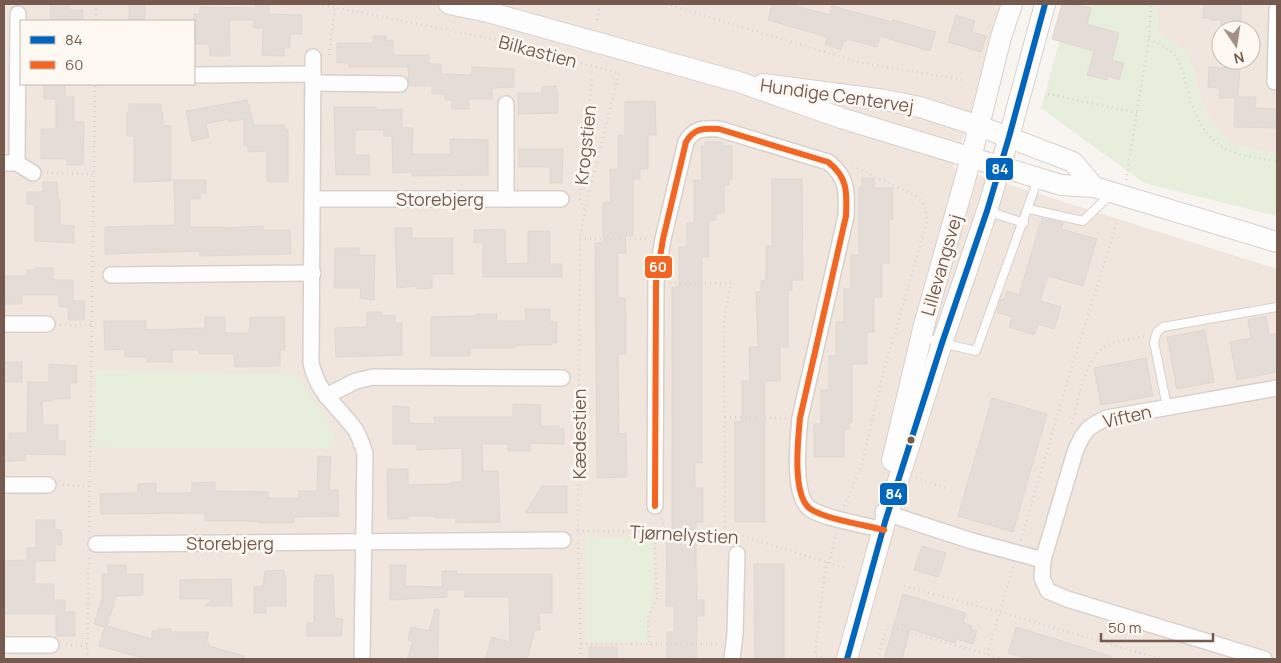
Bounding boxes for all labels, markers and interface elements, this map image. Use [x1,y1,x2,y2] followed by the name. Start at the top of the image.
[20,20,195,85] legend
[1211,20,1261,70] north arrow
[65,29,83,50] text: 84
[496,29,580,73] street label: Bilkastien
[1232,48,1246,69] text: N
[65,54,83,75] text: 60
[759,72,915,118] street label: Hundige Centervej
[569,104,601,186] street label: Krogstien
[985,157,1014,181] line badge: 84
[991,159,1009,178] text: 84
[396,187,484,211] street label: Storebjerg
[915,211,967,319] street label: Lillevangsvej
[644,255,673,279] line badge: 60
[649,257,667,276] text: 60
[567,389,591,479] street label: Kædestien
[1100,399,1154,433] street label: Viften
[906,435,916,445] unlabelled marker
[879,482,908,506] line badge: 84
[885,484,903,503] text: 84
[629,519,739,549] street label: Tjørnelystien
[186,531,274,555] street label: Storebjerg
[1101,610,1214,642] scale bar
[1108,617,1142,638] text: 50 m

